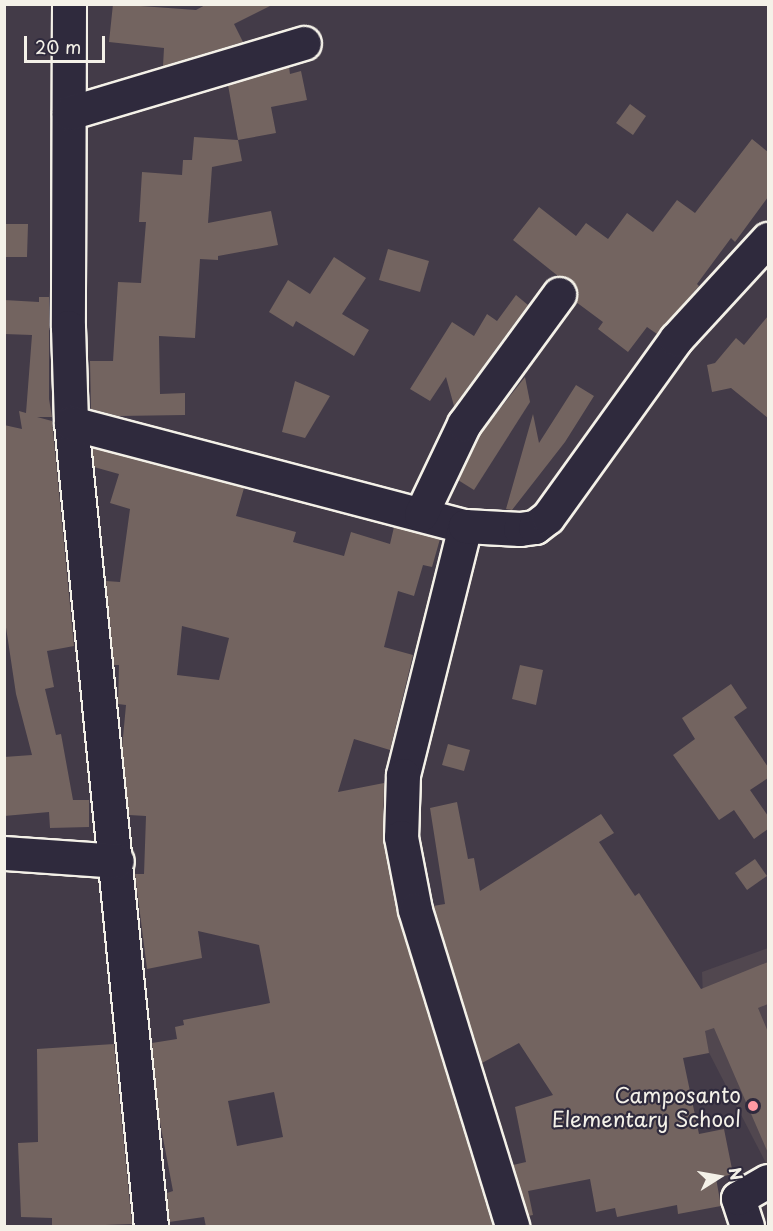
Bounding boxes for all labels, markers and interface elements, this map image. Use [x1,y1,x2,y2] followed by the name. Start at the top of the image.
[27,24,108,62] scale bar
[35,33,81,60] text: 20 m
[552,1081,741,1131] place label: Camposanto Elementary School
[746,1099,760,1113] marker: Camposanto Elementary School
[689,1147,749,1207] north arrow
[724,1165,750,1182] text: N

